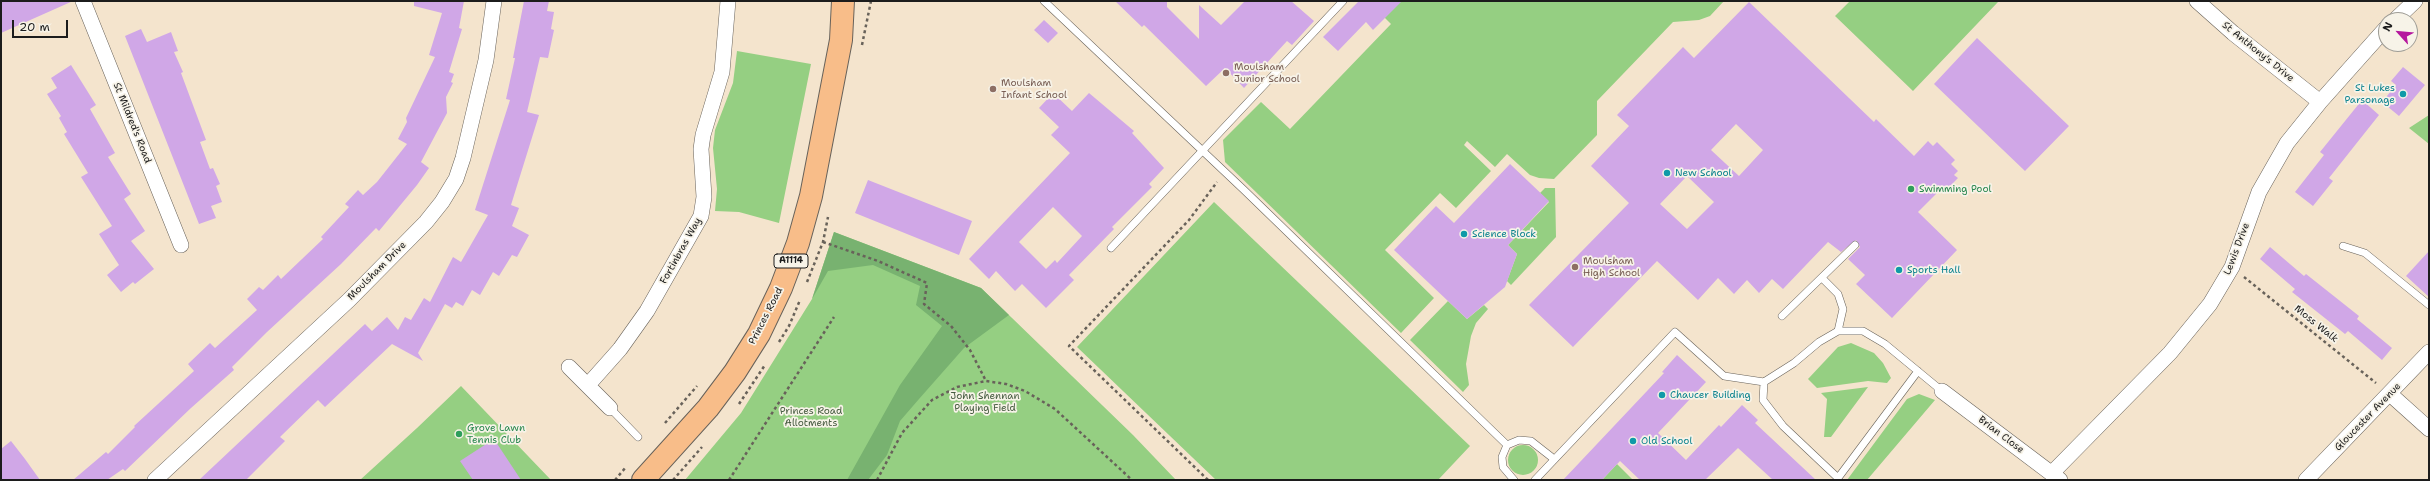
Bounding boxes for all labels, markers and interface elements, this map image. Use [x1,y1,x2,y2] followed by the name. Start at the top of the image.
[14,12,70,38] scale bar
[2378,12,2418,52] north arrow
[19,19,50,35] text: 20 m
[2220,19,2296,85] street label: St Anthony's Drive
[2379,19,2396,34] text: N
[1234,61,1300,84] place label: Moulsham Junior School
[1221,68,1231,78] marker: Moulsham Junior School
[1001,77,1067,100] place label: Moulsham Infant School
[110,81,154,165] street label: St Mildred's Road
[2345,82,2395,106] place label: St Lukes Parsonage
[988,84,998,94] marker: Moulsham Infant School
[2398,89,2408,99] marker: St Lukes Parsonage
[1675,167,1732,179] place label: New School
[1662,168,1672,178] marker: New School
[1919,183,1991,195] place label: Swimming Pool
[1906,184,1916,194] marker: Swimming Pool
[658,216,704,286] street label: Fortinbras Way
[2222,221,2252,277] street label: Lewis Drive
[1472,228,1536,240] place label: Science Block
[1459,229,1469,239] marker: Science Block
[345,239,409,303] street label: Moulsham Drive
[774,254,808,268] road number: A1114
[1583,255,1640,278] place label: Moulsham High School
[1570,262,1580,272] marker: Moulsham High School
[1907,264,1960,276] place label: Sports Hall
[1894,265,1904,275] marker: Sports Hall
[746,285,786,347] street label: Princes Road
[2292,303,2340,345] street label: Moss Walk
[2332,380,2404,454] street label: Gloucester Avenue
[1670,389,1751,401] place label: Chaucer Building
[950,390,1020,414] park label: John Shennan Playing Field
[1657,390,1667,400] marker: Chaucer Building
[780,405,842,428] park label: Princes Road Allotments
[1976,414,2026,456] street label: Brian Close
[467,422,525,446] place label: Grove Lawn Tennis Club
[454,429,464,439] marker: Grove Lawn Tennis Club
[1641,435,1692,447] place label: Old School
[1628,436,1638,446] marker: Old School

